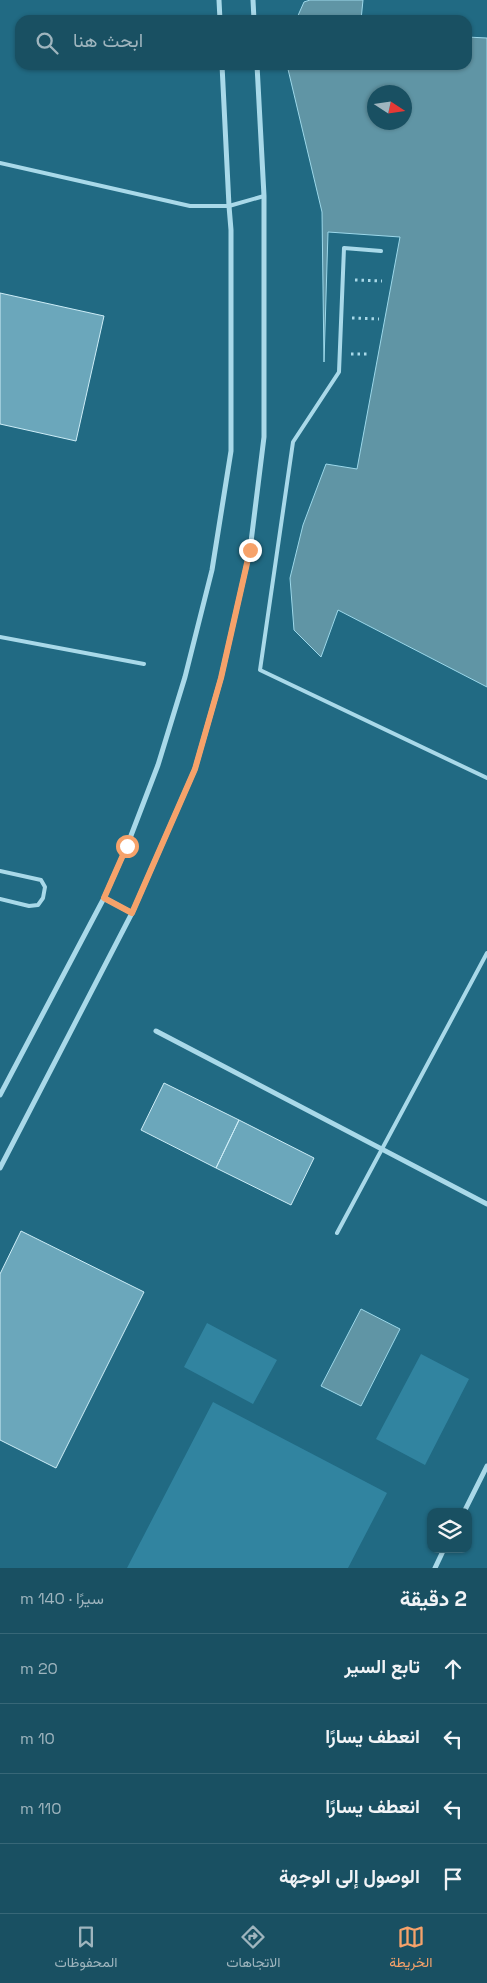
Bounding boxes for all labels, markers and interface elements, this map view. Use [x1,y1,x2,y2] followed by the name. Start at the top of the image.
[15,15,472,70] search box
[73,28,143,53] text: ابحث هنا
[33,29,61,57] icon: search
[367,85,412,130] north arrow
[239,539,262,562] route end
[116,835,139,858] route start
[427,1508,472,1553] map controls
[427,1508,472,1553] button: layers
[400,1585,467,1612] text: 2 دقيقة
[20,1588,104,1609] text: سيرًا · 140 m
[344,1654,420,1679] text: تابع السير
[439,1655,467,1683] icon: ahead
[20,1658,58,1679] text: 20 m
[325,1724,420,1749] text: انعطف يسارًا
[439,1725,467,1753] icon: left
[20,1728,55,1749] text: 10 m
[325,1794,420,1819] text: انعطف يسارًا
[439,1795,467,1823] icon: left
[20,1798,62,1819] text: 110 m
[279,1864,420,1889] text: الوصول إلى الوجهة
[439,1865,467,1893] icon: arrive
[54,1923,117,1975] tab: المحفوظات
[226,1923,281,1975] tab: الاتجاهات
[389,1923,433,1975] tab: الخريطة

